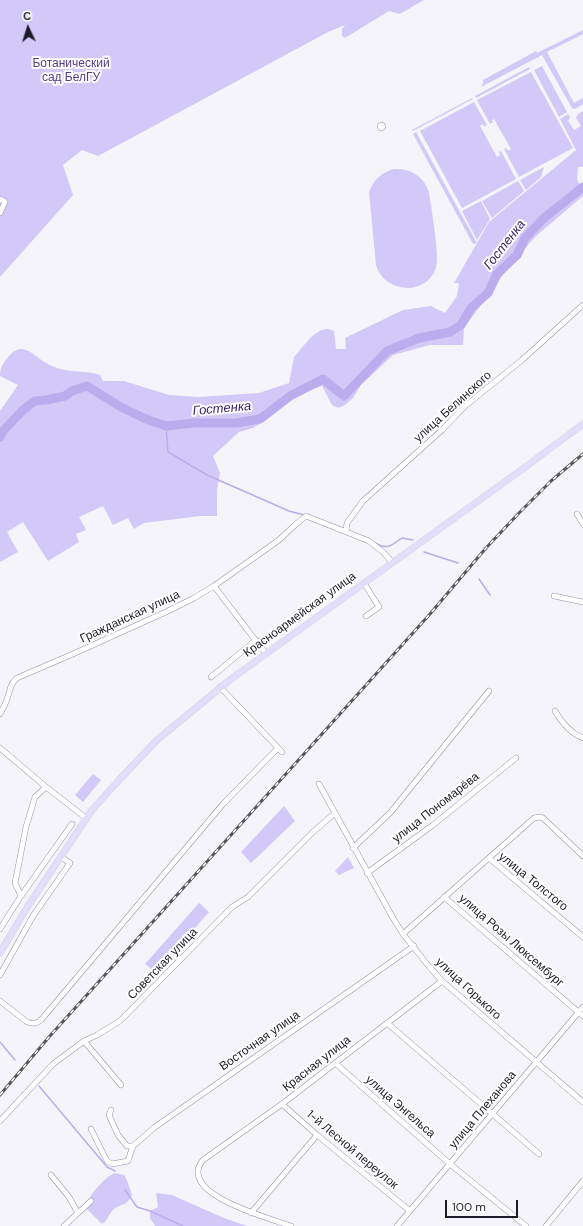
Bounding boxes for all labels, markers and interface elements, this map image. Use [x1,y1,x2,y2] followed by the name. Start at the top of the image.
[8,8,48,48] north arrow
[23,9,32,23] text: С
[32,57,110,85] park label: Ботанический сад БелГУ
[481,217,529,273] water label: Гостенка
[411,368,495,446] street label: улица Белинского
[192,399,252,419] water label: Гостенка
[241,569,359,661] street label: Красноармейская улица
[78,588,182,646] street label: Гражданская улица
[390,770,482,846] street label: улица Пономарёва
[496,850,570,914] street label: улица Толстого
[456,892,566,990] street label: улица Розы Люксембург
[125,925,201,1003] street label: Советская улица
[432,955,504,1023] street label: улица Горького
[217,1008,303,1074] street label: Восточная улица
[280,1033,354,1095] street label: Красная улица
[446,1068,520,1152] street label: улица Плеханова
[362,1073,438,1141] street label: улица Энгельса
[303,1108,401,1192] street label: 1-й Лесной переулок
[447,1192,520,1218] scale bar
[452,1199,486,1215] text: 100 m

